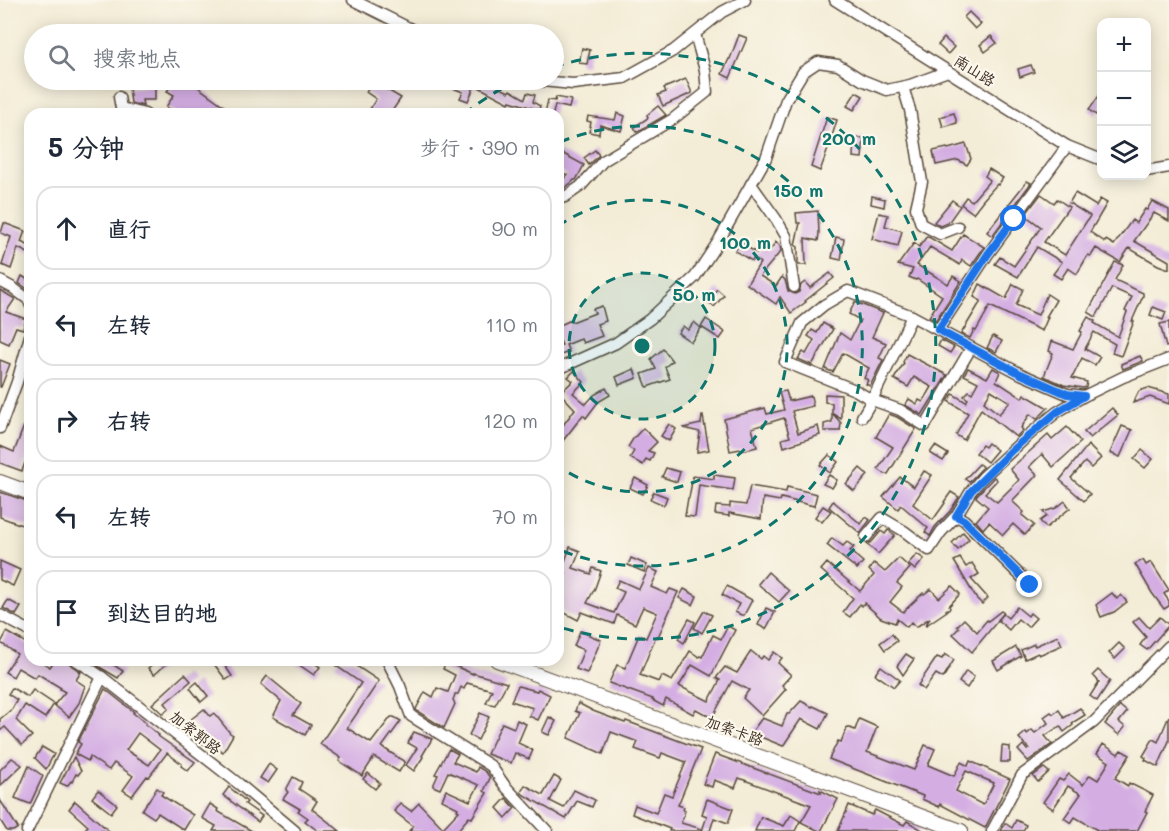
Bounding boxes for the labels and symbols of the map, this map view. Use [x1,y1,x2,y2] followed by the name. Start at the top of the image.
[951,50,999,90] street label: 南山路
[822,126,876,150] text: 200 m
[773,178,823,202] text: 150 m
[1000,205,1026,231] route start
[719,230,771,254] text: 100 m
[673,282,715,306] text: 50 m
[632,336,652,356] centre of rings
[1016,571,1042,597] route end
[166,706,226,758] street label: 加索郭路
[703,710,767,750] street label: 加索卡路

